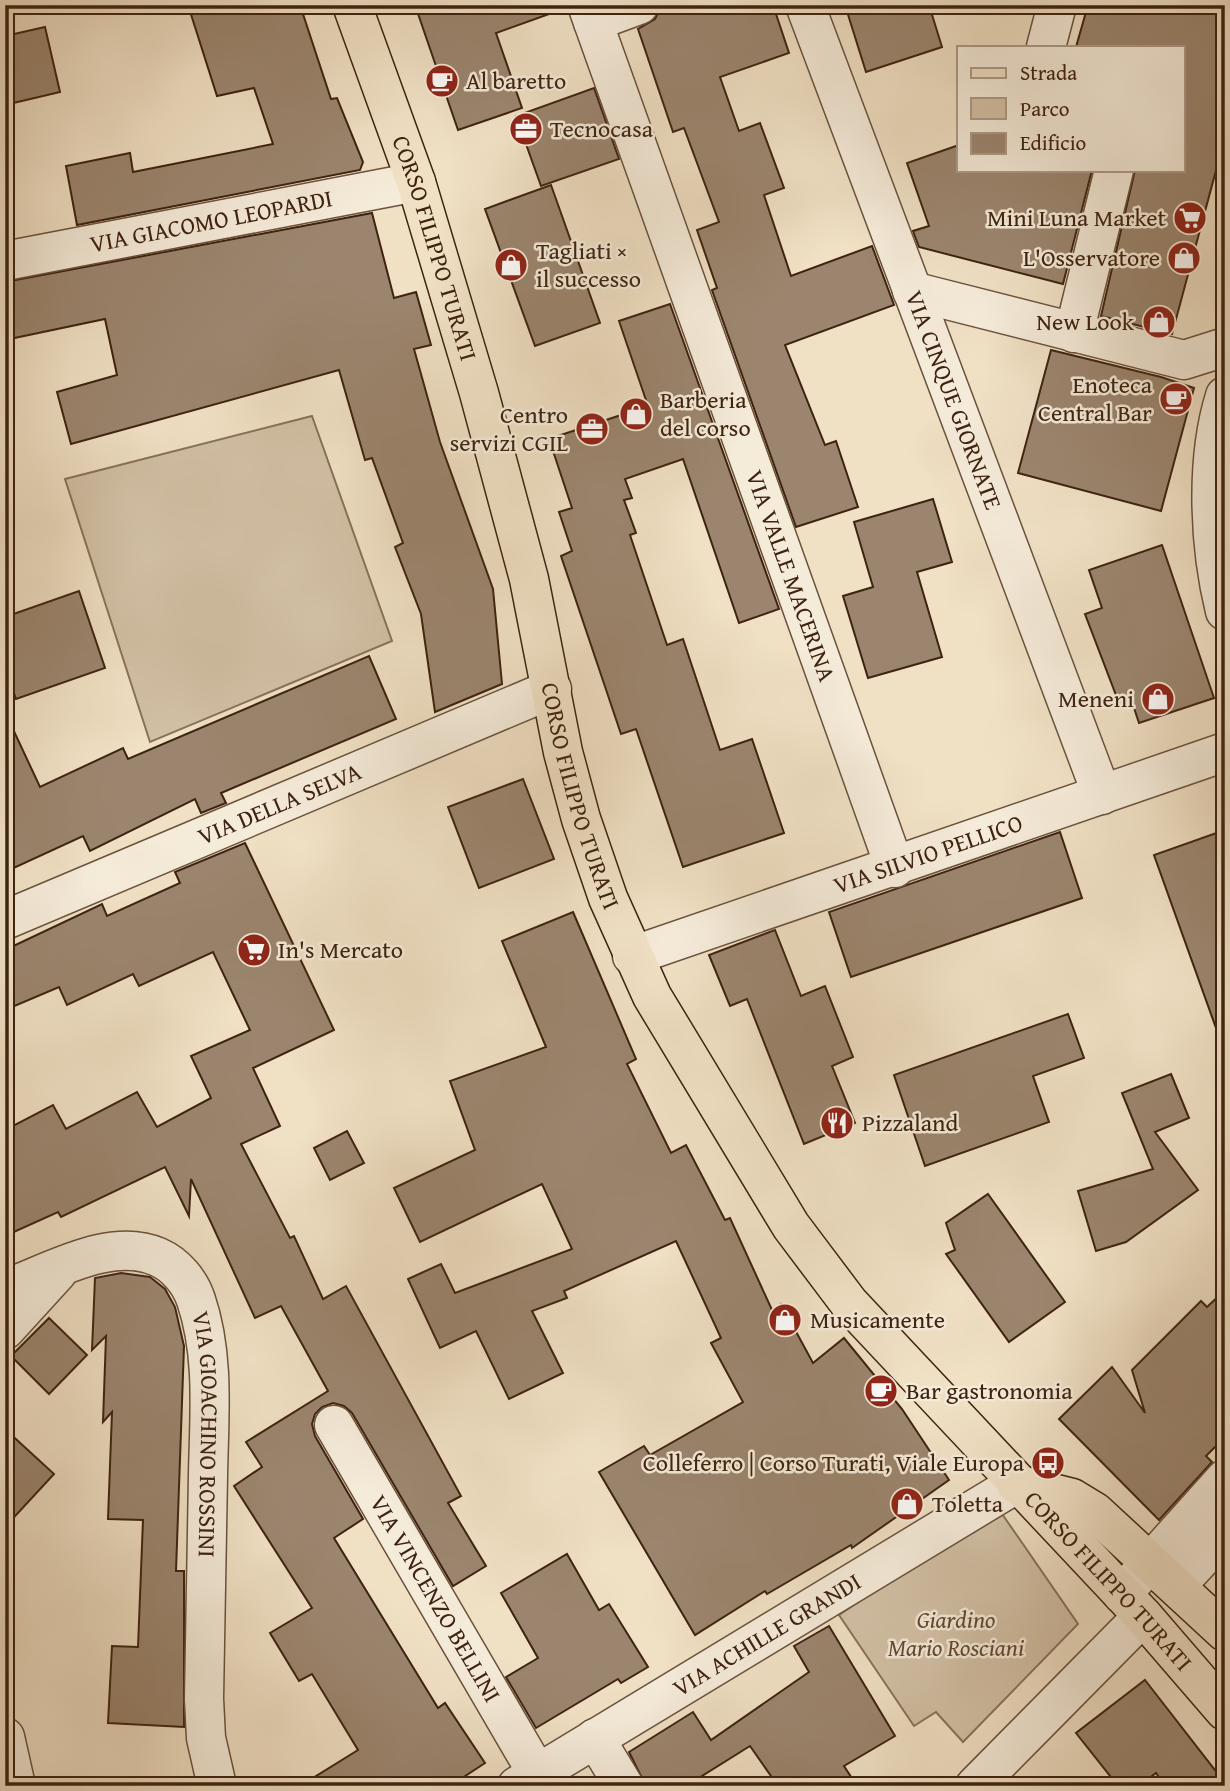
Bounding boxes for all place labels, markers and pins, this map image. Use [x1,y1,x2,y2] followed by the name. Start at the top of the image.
[423,62,461,100] cafe icon: Al baretto
[466,63,566,98] place label: Al baretto
[507,110,545,148] office icon: Tecnocasa
[550,111,654,146] place label: Tecnocasa
[1171,199,1209,237] supermarket icon: Mini Luna Market
[987,200,1167,235] place label: Mini Luna Market
[536,233,641,296] place label: Tagliati × il successo
[1165,239,1203,277] shop icon: L'Osservatore
[1023,240,1160,275] place label: L'Osservatore
[492,246,530,284] shop icon: Tagliati × il successo
[1140,303,1178,341] shop icon: New Look
[1036,304,1135,339] place label: New Look
[1038,367,1153,430] place label: Enoteca Central Bar
[1157,380,1195,418] cafe icon: Enoteca Central Bar
[660,382,751,445] place label: Barberia del corso
[617,395,655,433] shop icon: Barberia del corso
[450,397,568,460] place label: Centro servizi CGIL
[573,410,611,448] office icon: Centro servizi CGIL
[1139,680,1177,718] shop icon: Meneni
[1058,681,1134,716] place label: Meneni
[235,931,273,969] supermarket icon: In's Mercato
[278,932,403,967] place label: In's Mercato
[818,1104,856,1142] restaurant icon: Pizzaland
[862,1105,959,1140] place label: Pizzaland
[766,1301,804,1339] shop icon: Musicamente
[810,1302,945,1337] place label: Musicamente
[862,1372,900,1410] cafe icon: Bar gastronomia
[906,1373,1073,1408] place label: Bar gastronomia
[1029,1444,1067,1482] bus stop icon: Colleferro | Corso Turati, Viale Europa
[643,1445,1025,1480] place label: Colleferro | Corso Turati, Viale Europa
[888,1485,926,1523] shop icon: Toletta
[932,1486,1004,1521] place label: Toletta

